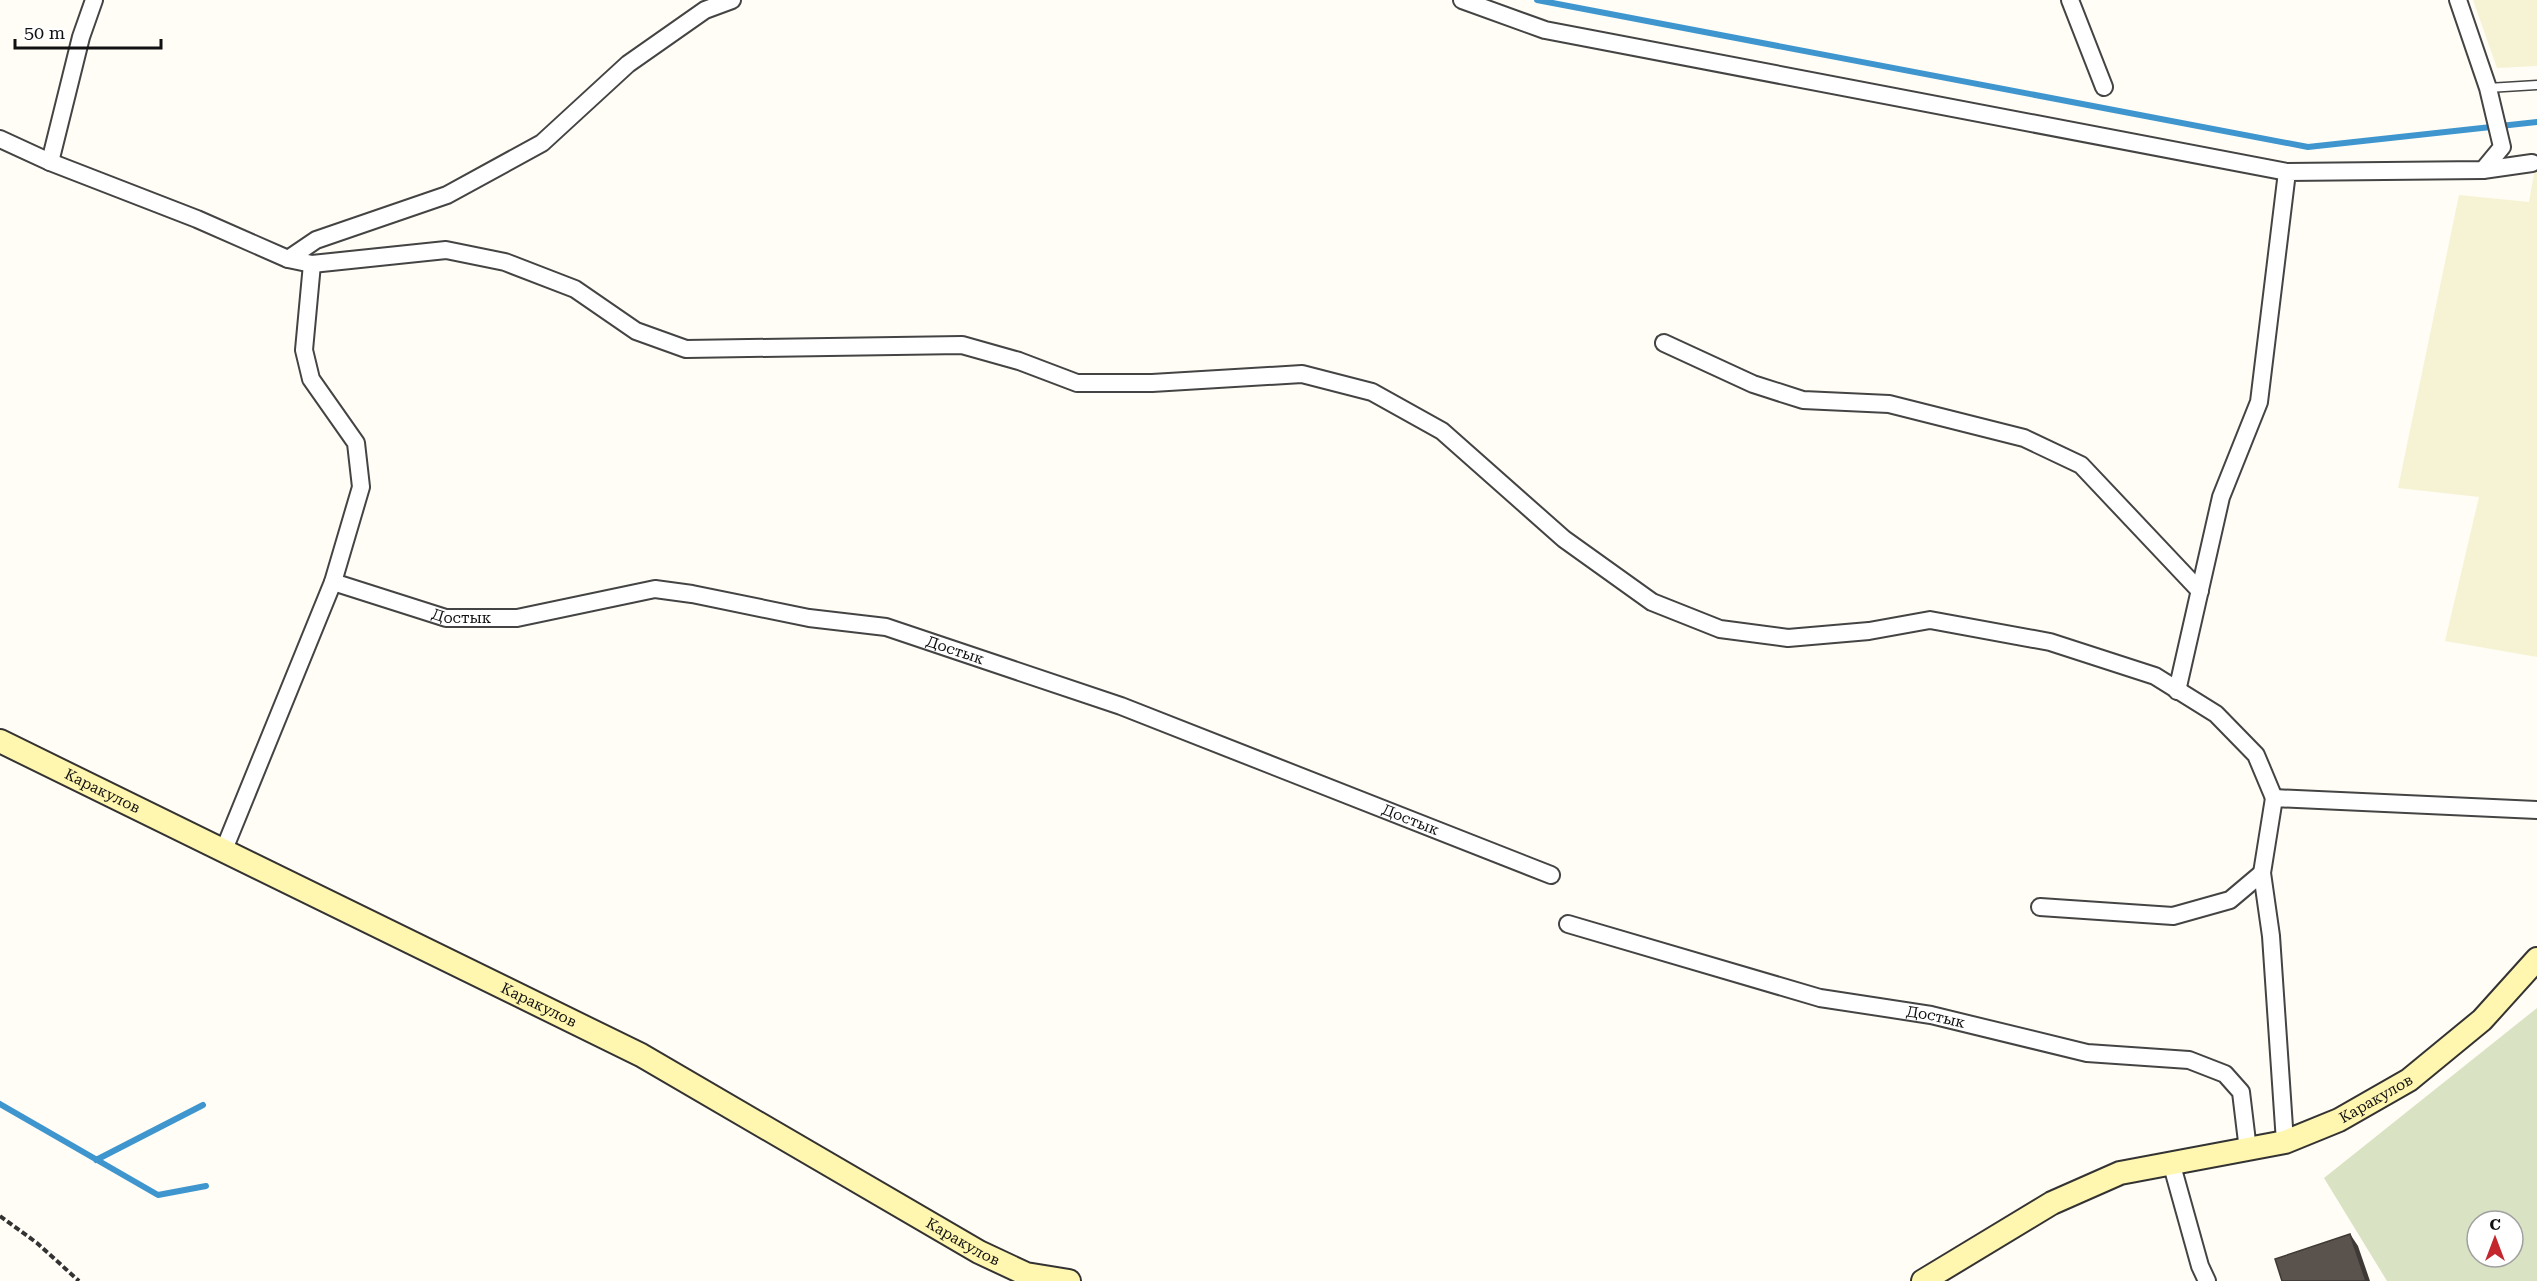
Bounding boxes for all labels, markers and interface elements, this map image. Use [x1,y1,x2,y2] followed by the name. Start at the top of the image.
[15,12,160,50] scale bar
[24,22,65,43] text: 50 m
[429,605,492,627] street label: Достык
[924,632,987,669] street label: Достык
[62,765,143,817] street label: Каракулов
[1379,800,1442,839] street label: Достык
[498,979,580,1031] street label: Каракулов
[1905,1002,1968,1032] street label: Достык
[2336,1071,2416,1127] street label: Каракулов
[2465,1209,2525,1269] north arrow
[923,1214,1003,1269] street label: Каракулов
[2489,1215,2501,1234] text: С

